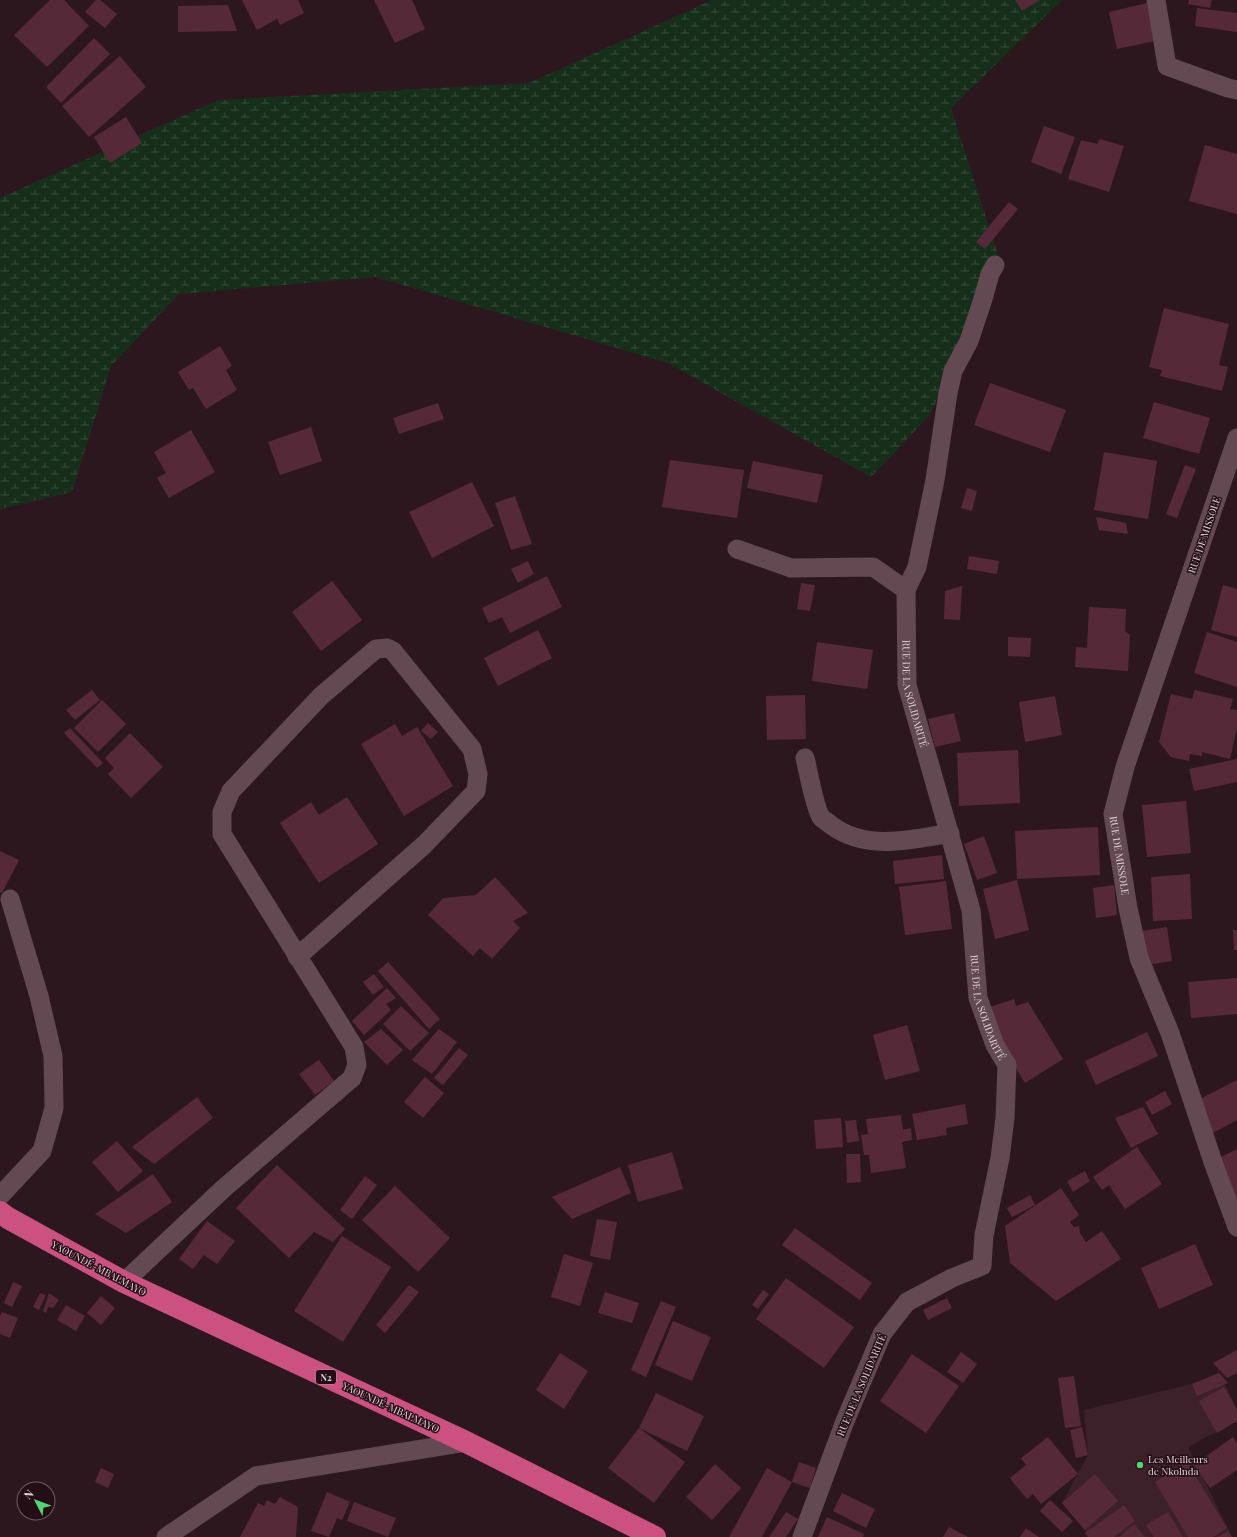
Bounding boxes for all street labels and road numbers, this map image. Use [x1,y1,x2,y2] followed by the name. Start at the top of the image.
[1184,495,1224,575] street label: RUE DE MISSOLE
[899,640,931,749] street label: RUE DE LA SOLIDARITÉ
[1106,815,1133,896] street label: RUE DE MISSOLE
[968,954,1009,1062] street label: RUE DE LA SOLIDARITÉ
[48,1237,149,1299] street label: YAOUNDÉ-MBALMAYO
[833,1332,889,1438] street label: RUE DE LA SOLIDARITÉ
[316,1370,336,1384] road number: N2
[339,1378,442,1436] street label: YAOUNDÉ-MBALMAYO

